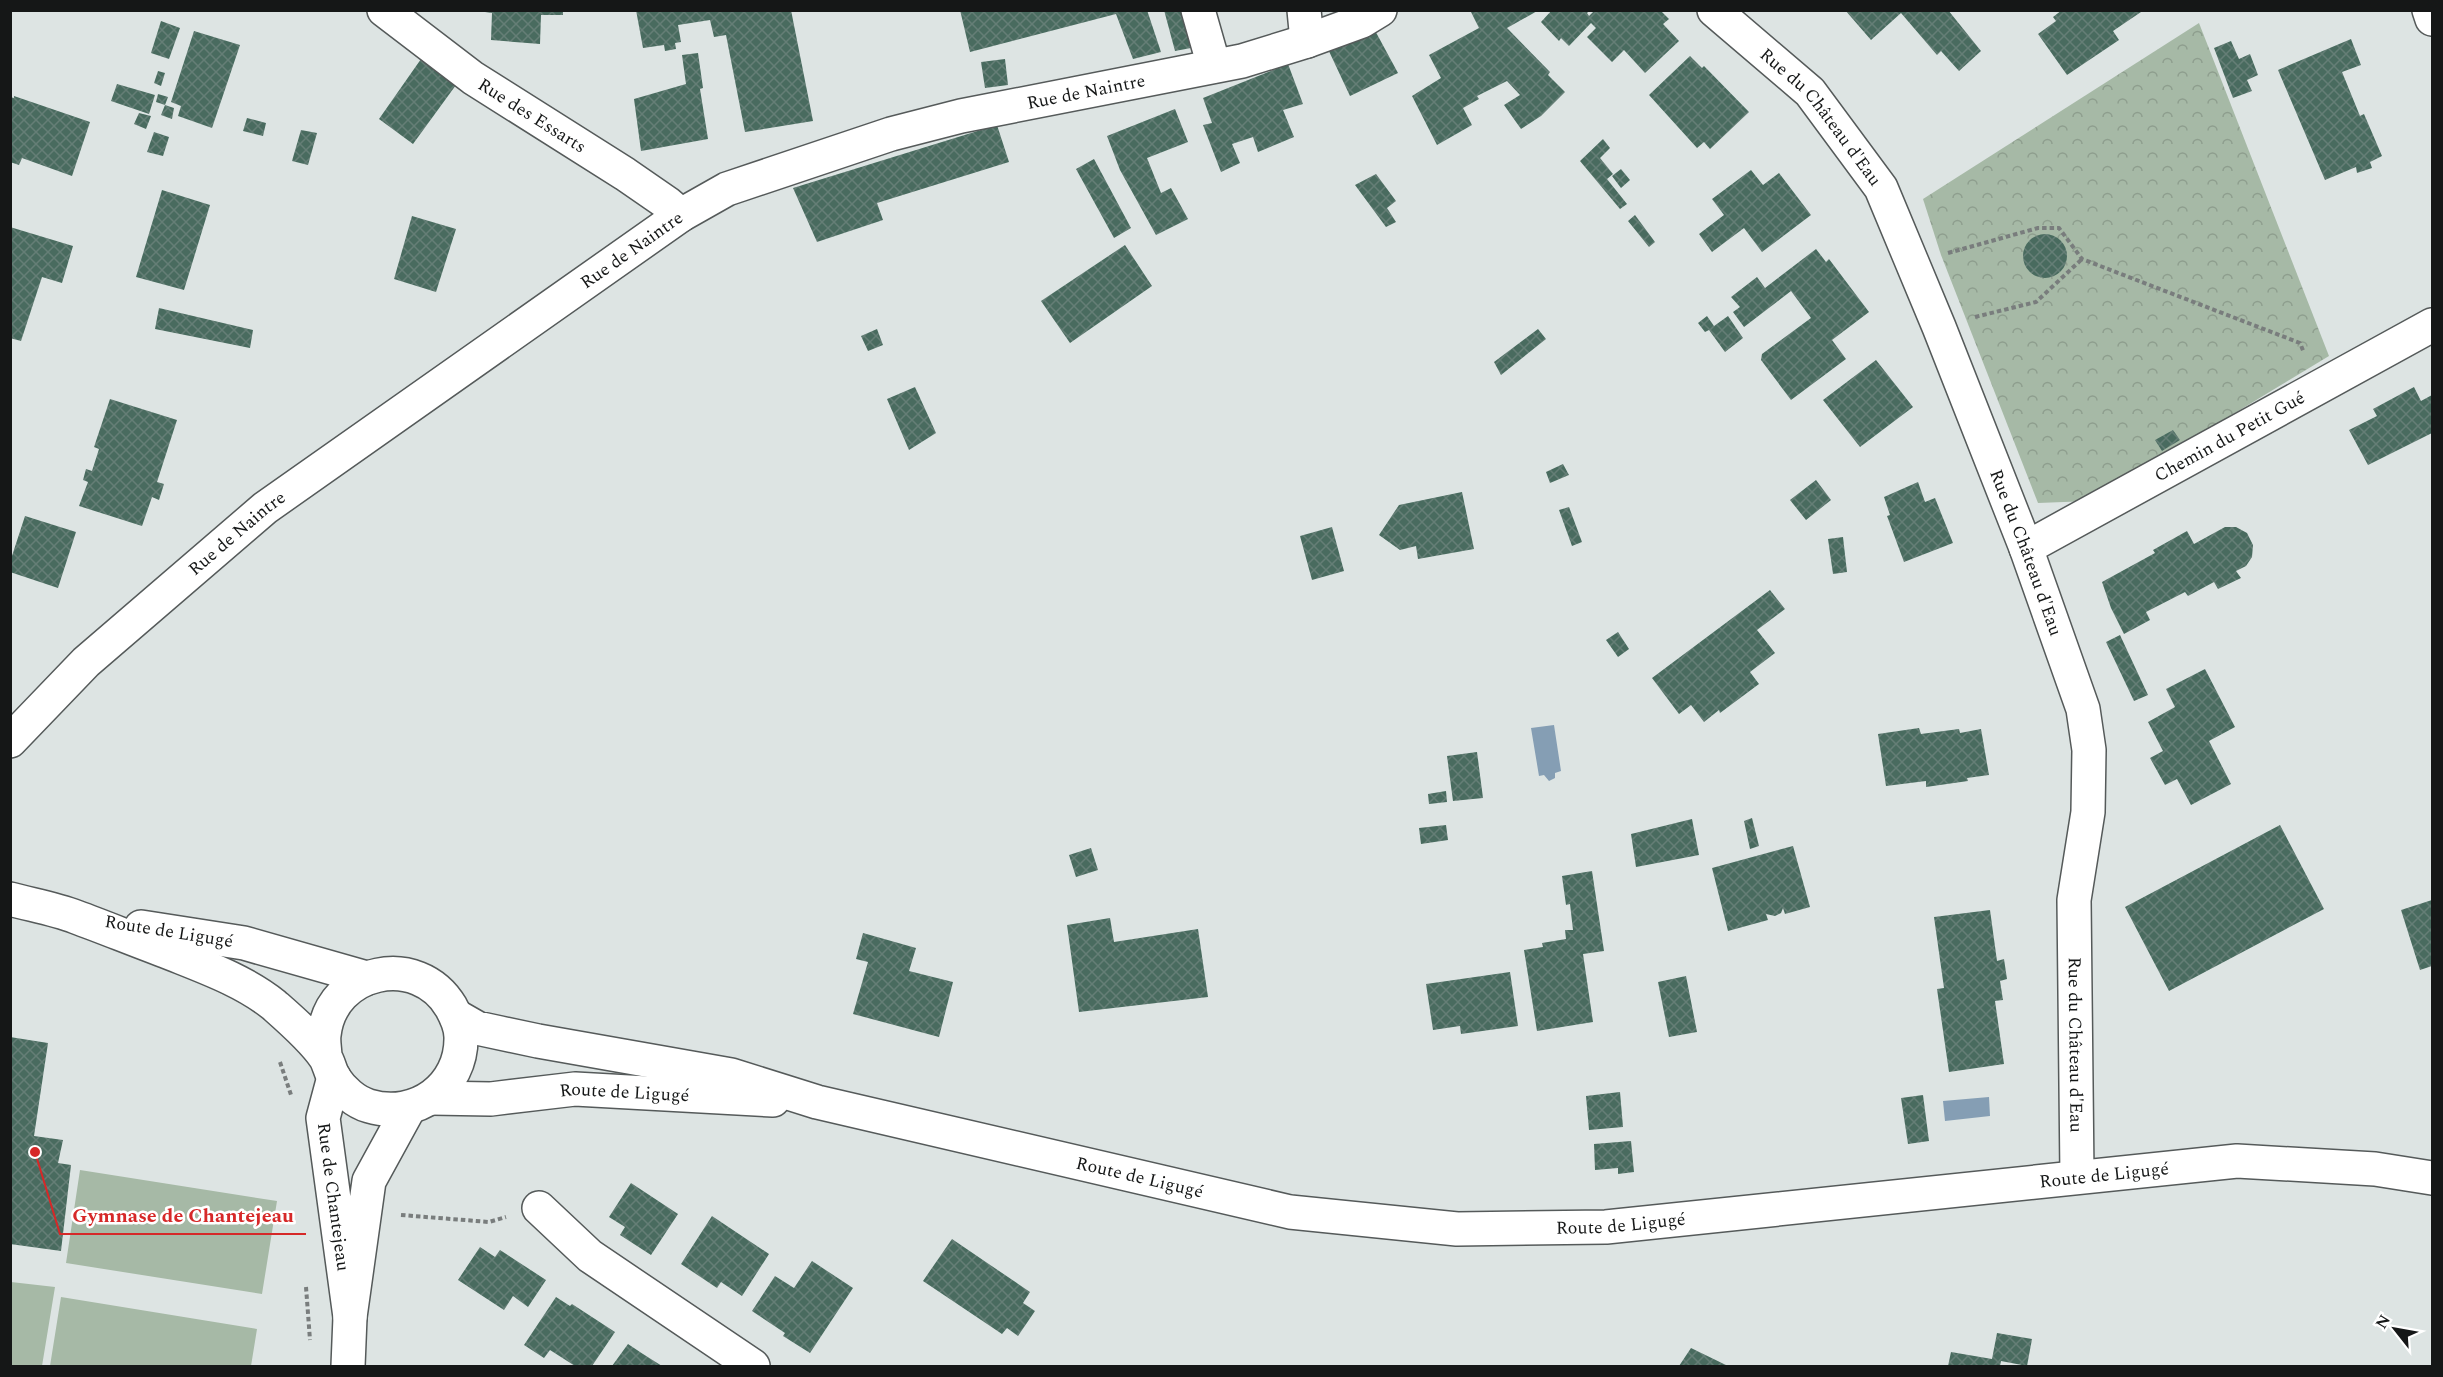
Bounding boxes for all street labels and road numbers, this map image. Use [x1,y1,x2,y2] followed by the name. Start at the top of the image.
[1754,42,1888,192] street label: Rue du Château d'Eau
[1025,67,1148,117] street label: Rue de Naintre
[472,71,591,160] street label: Rue des Essarts
[575,205,689,296] street label: Rue de Naintre
[2149,384,2310,489] street label: Chemin du Petit Gué
[1982,465,2069,640] street label: Rue du Château d'Eau
[182,485,291,582] street label: Rue de Naintre
[103,908,235,955] street label: Route de Ligugé
[2061,957,2090,1133] street label: Rue du Château d'Eau
[558,1076,690,1109] street label: Route de Ligugé
[310,1121,357,1273] street label: Rue de Chantejeau
[1073,1150,1206,1205] street label: Route de Ligugé
[2038,1155,2170,1196] street label: Route de Ligugé
[1556,1206,1687,1242] street label: Route de Ligugé

